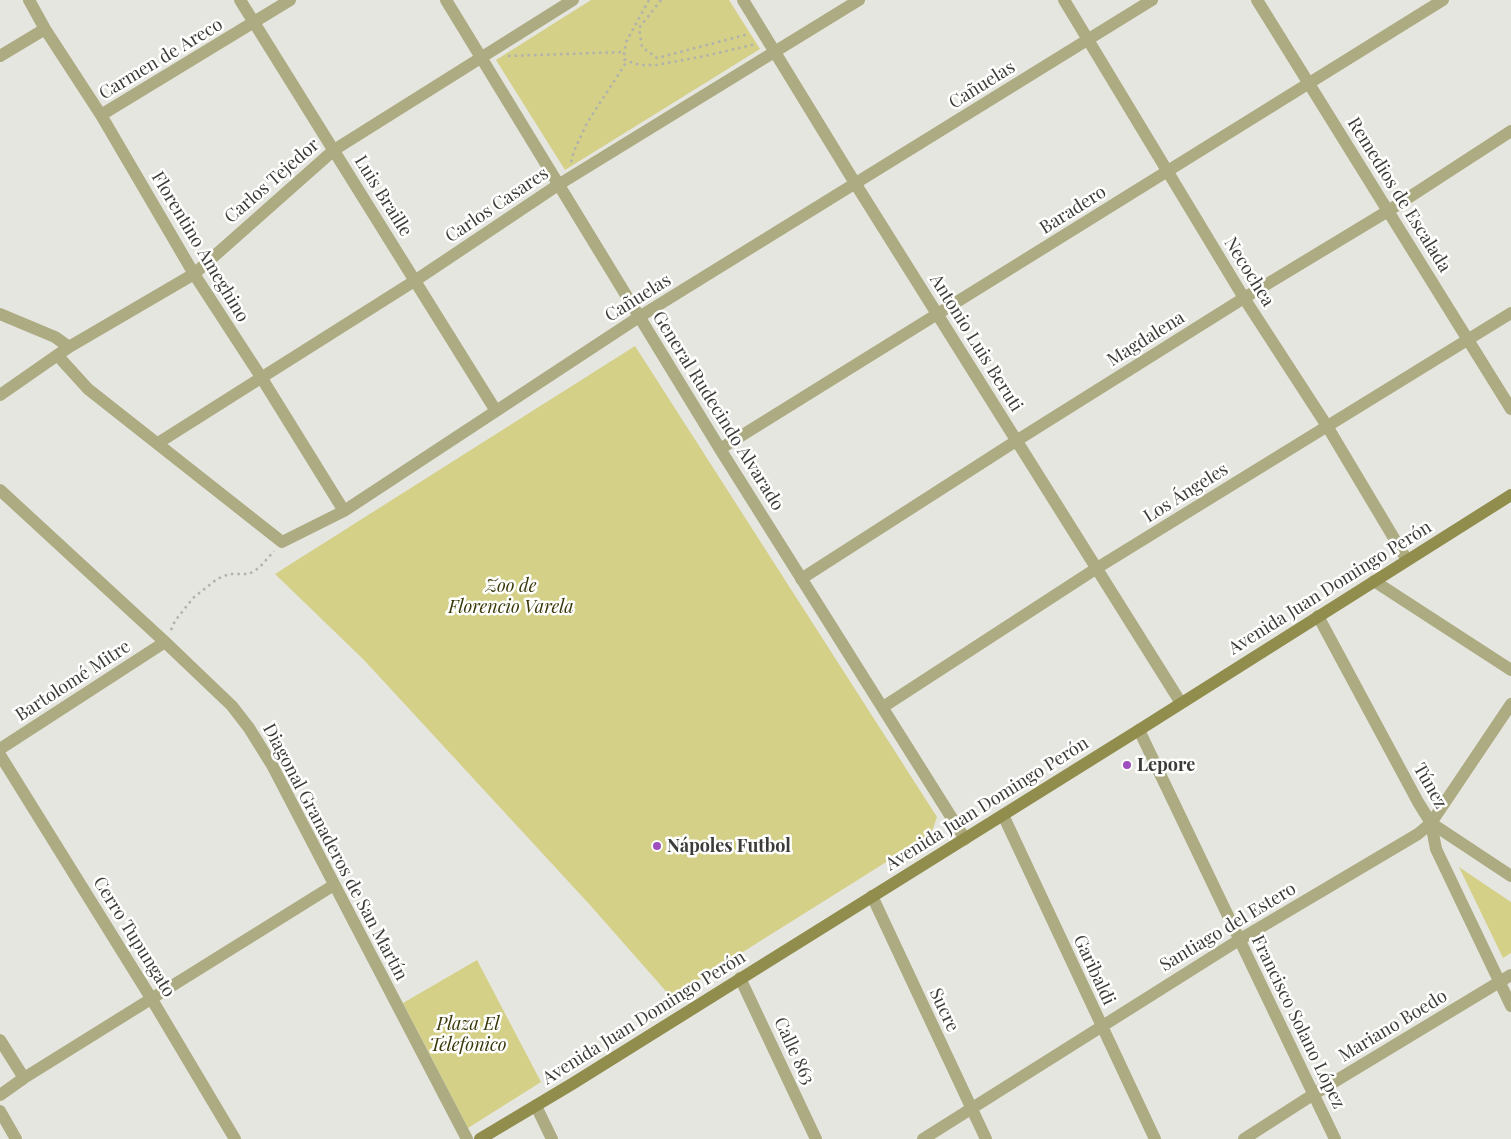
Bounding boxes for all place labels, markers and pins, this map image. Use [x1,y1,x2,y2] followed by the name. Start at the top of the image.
[1137,754,1195,776] place label: Lepore
[1121,759,1133,771] marker: Lepore
[667,835,791,857] place label: Nápoles Futbol
[651,840,663,852] marker: Nápoles Futbol

